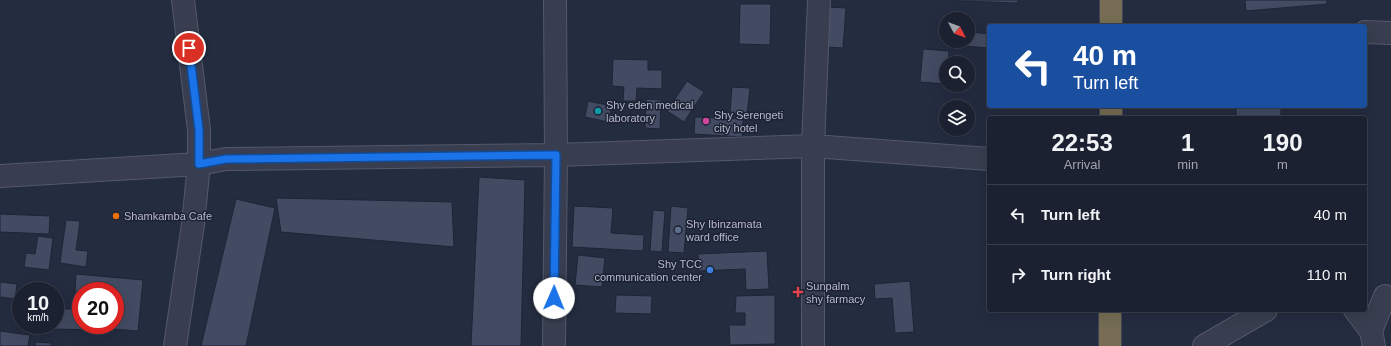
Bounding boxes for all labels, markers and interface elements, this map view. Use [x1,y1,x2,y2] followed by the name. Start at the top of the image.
[939,12,975,48] north arrow
[939,12,975,136] map controls
[172,31,206,65] pin
[178,37,200,59] icon: arrive
[1007,40,1059,92] icon: left
[1073,40,1137,71] text: 40 m
[939,56,975,92] button: search
[1073,73,1138,93] text: Turn left
[606,99,693,124] place label: Shy eden medical laboratory
[939,100,975,136] button: layers
[593,106,603,116] marker: Shy eden medical laboratory
[714,109,783,134] place label: Shy Serengeti city hotel
[701,116,711,126] marker: Shy Serengeti city hotel
[1051,129,1113,156] text: 22:53
[1181,129,1194,156] text: 1
[1263,129,1303,156] text: 190
[1064,157,1101,172] text: Arrival
[1177,157,1198,172] text: min
[1277,157,1288,172] text: m
[1007,204,1029,226] icon: left
[1041,206,1100,223] text: Turn left
[1314,206,1347,223] text: 40 m
[124,210,212,222] place label: Shamkamba Cafe
[111,211,121,221] marker: Shamkamba Cafe
[685,218,763,243] place label: Shy Ibinzamata ward office
[673,225,683,235] marker: Shy Ibinzamata ward office
[594,258,702,283] place label: Shy TCC communication center
[1007,264,1029,286] icon: right
[705,265,715,275] marker: Shy TCC communication center
[1041,266,1111,283] text: Turn right
[1306,266,1347,283] text: 110 m
[533,277,575,319] position arrow
[806,280,866,305] place label: Sunpalm shy farmacy
[72,282,124,334] speed limit sign: 20
[793,287,803,297] marker: Sunpalm shy farmacy
[27,292,49,314] text: 10
[27,312,49,323] text: km/h

